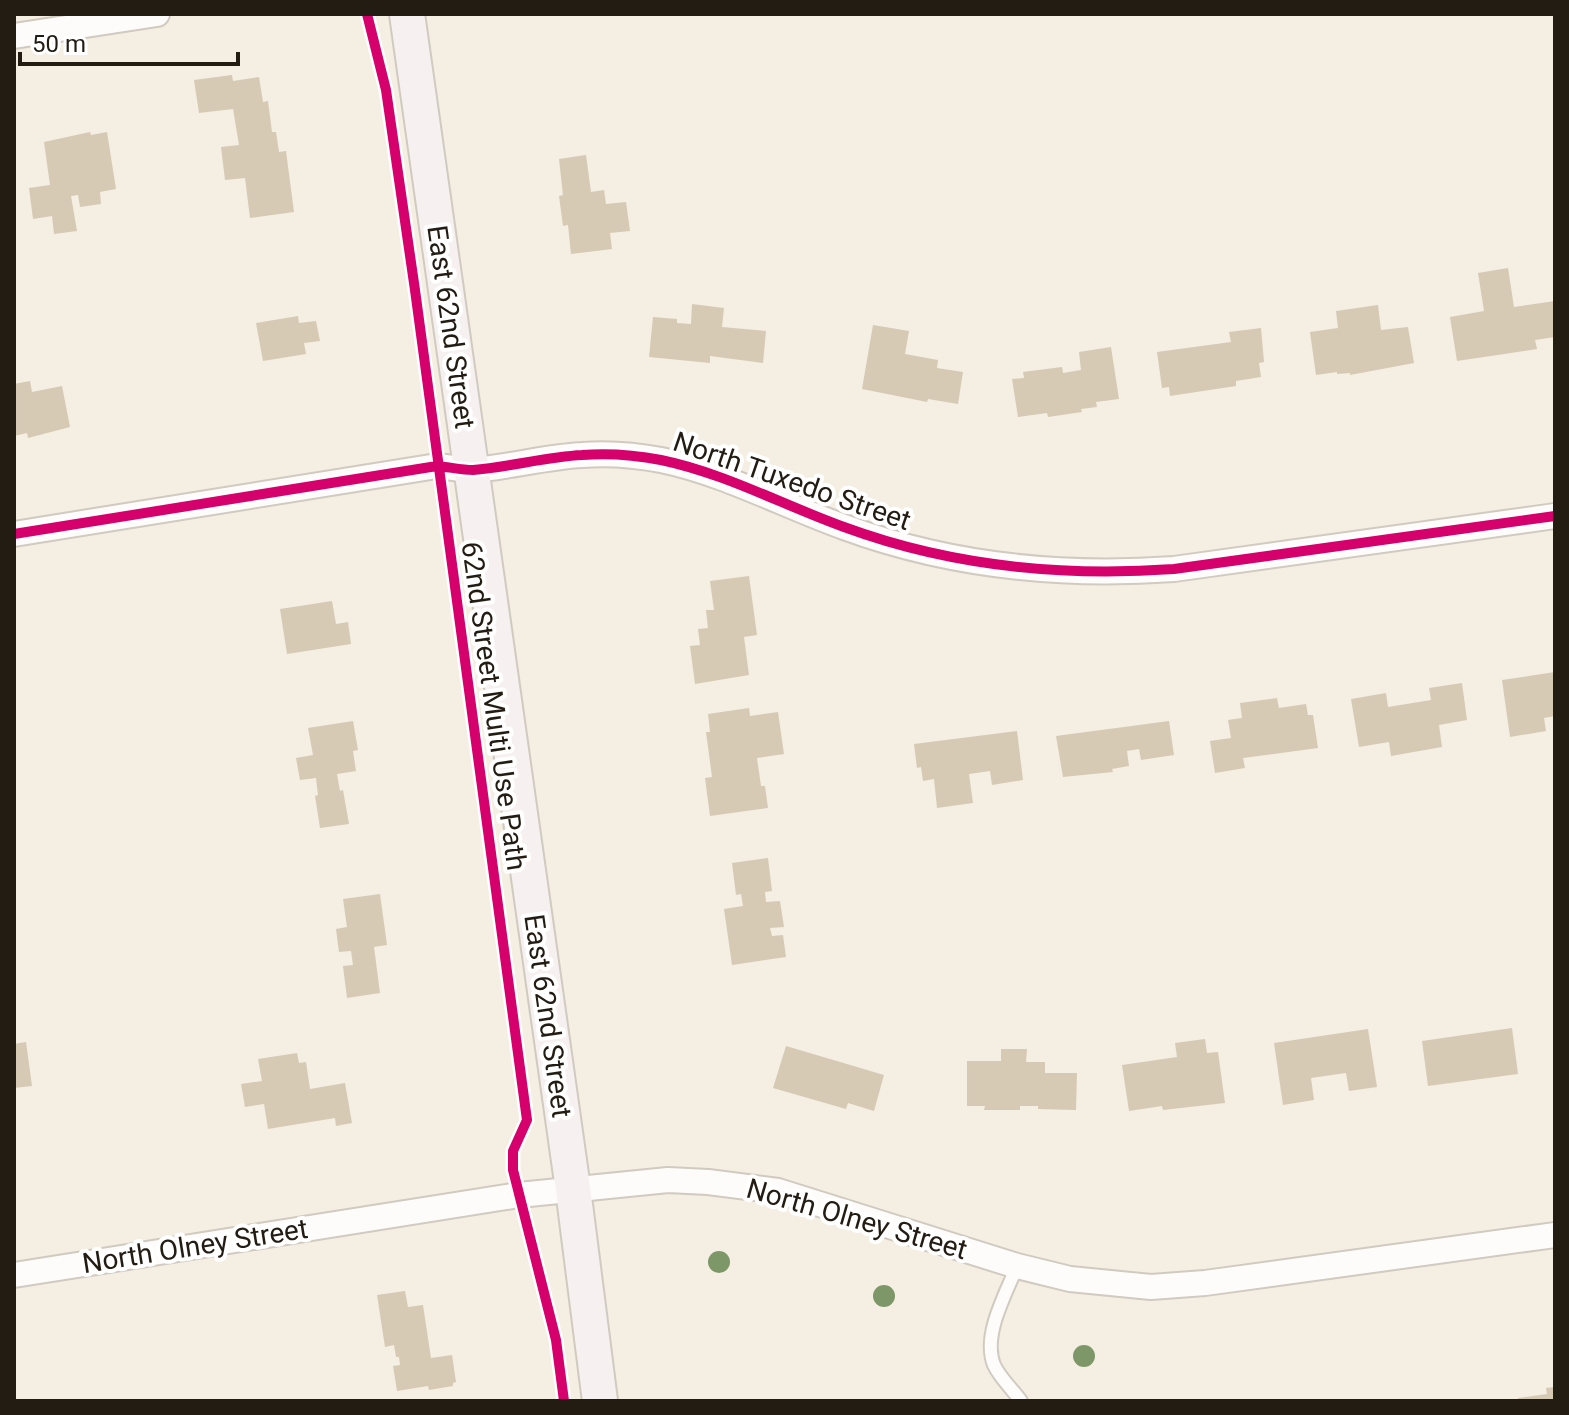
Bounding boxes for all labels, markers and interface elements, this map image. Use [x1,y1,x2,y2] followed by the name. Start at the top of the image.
[20,16,238,66] scale bar
[32,30,86,58] text: 50 m
[420,223,482,431] street label: East 62nd Street
[669,425,915,537] street label: North Tuxedo Street
[455,539,533,873] street label: 62nd Street Multi Use Path
[517,912,579,1120] street label: East 62nd Street
[743,1172,971,1266] street label: North Olney Street
[80,1212,310,1280] street label: North Olney Street

